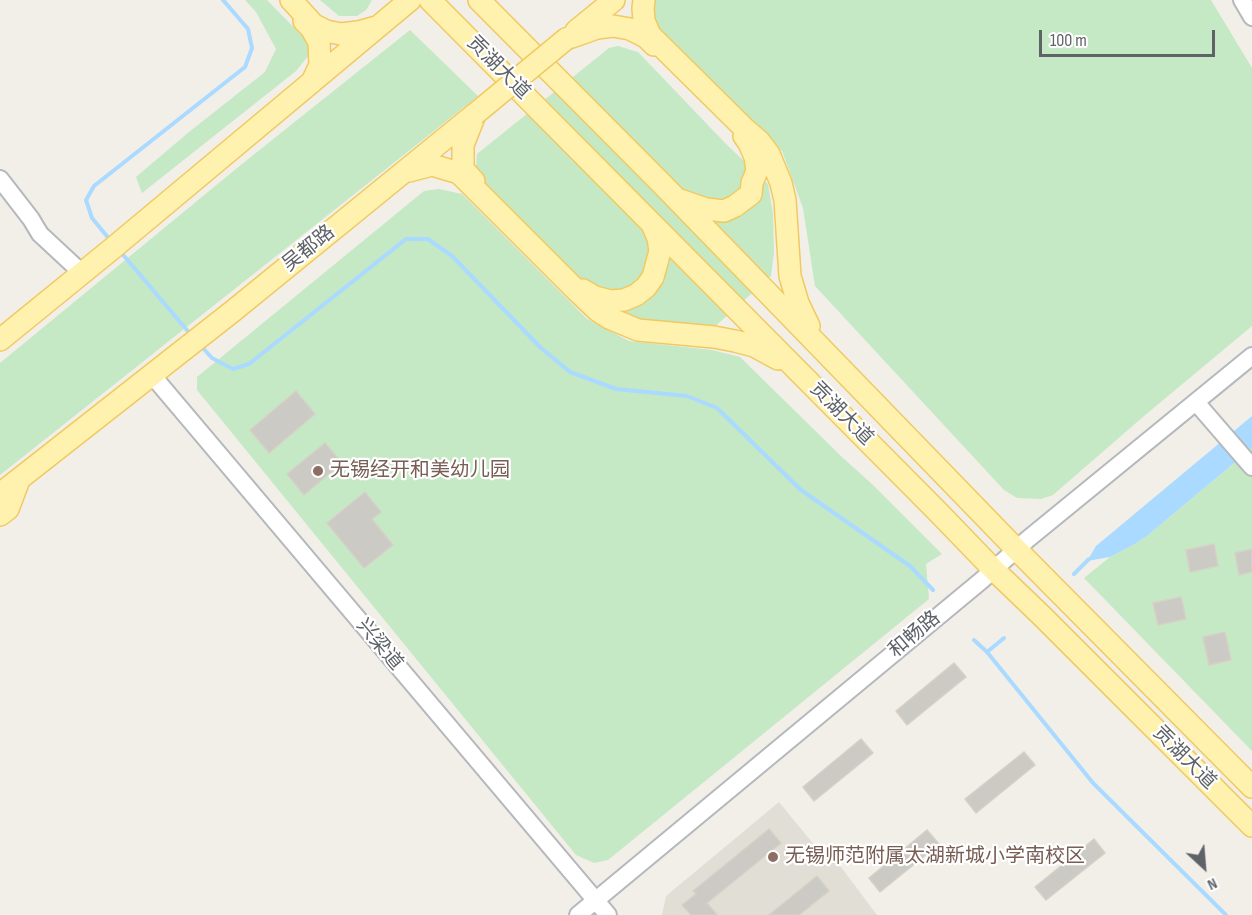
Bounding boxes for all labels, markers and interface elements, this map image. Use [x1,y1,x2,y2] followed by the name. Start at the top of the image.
[1042,18,1218,56] scale bar
[1050,30,1087,51] text: 100 m
[461,31,535,105] street label: 贡湖大道
[278,221,340,277] street label: 吴都路
[804,377,878,451] street label: 贡湖大道
[330,459,510,483] place label: 无锡经开和美幼儿园
[311,464,325,478] marker: 无锡经开和美幼儿园
[884,607,946,663] street label: 和畅路
[351,614,407,676] street label: 兴梁道
[1147,721,1221,795] street label: 贡湖大道
[1174,837,1234,897] north arrow
[785,845,1085,869] place label: 无锡师范附属太湖新城小学南校区
[766,850,780,864] marker: 无锡师范附属太湖新城小学南校区
[1204,873,1220,894] text: N

